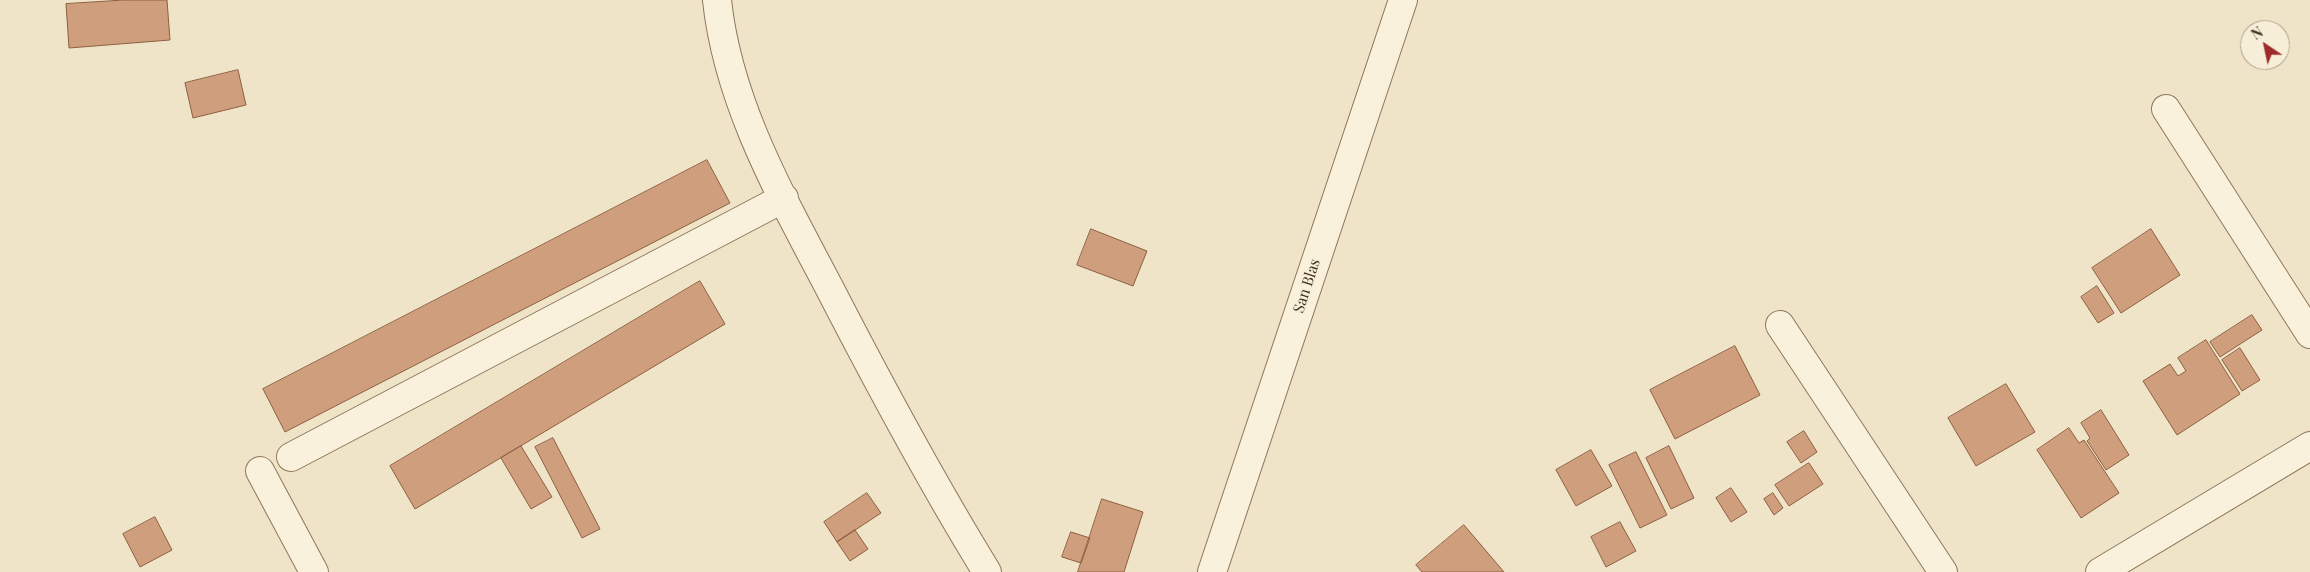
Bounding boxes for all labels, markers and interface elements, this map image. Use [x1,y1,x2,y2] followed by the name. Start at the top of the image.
[2240,20,2290,70] north arrow
[2247,22,2266,44] text: N
[1290,257,1324,315] street label: San Blas

